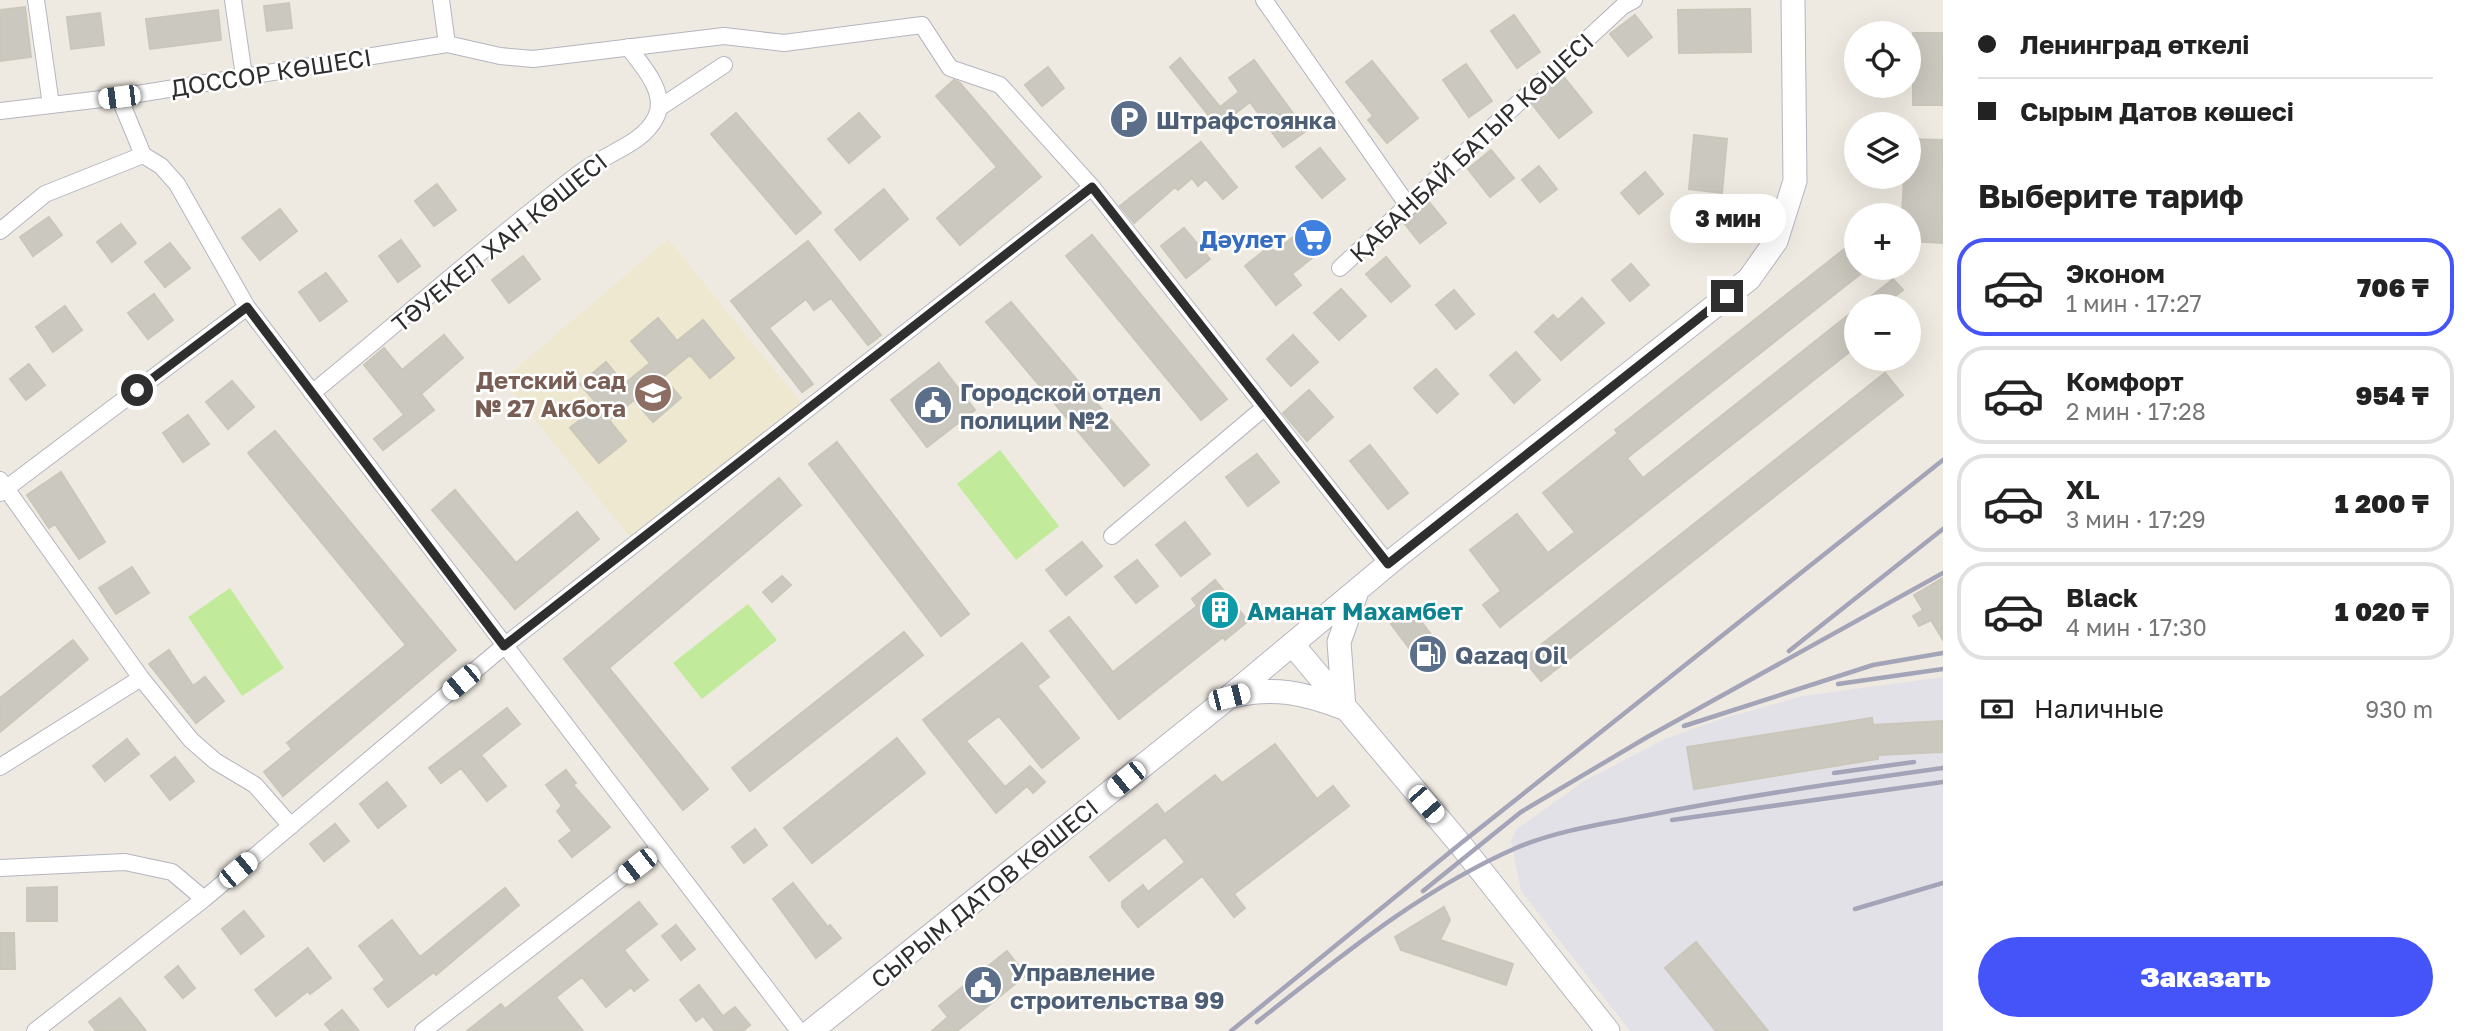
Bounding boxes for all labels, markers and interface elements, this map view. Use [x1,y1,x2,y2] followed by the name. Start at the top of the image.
[1844,21,1921,371] map controls
[1844,21,1921,98] button: locate
[1343,26,1599,268] street label: ҚАБАНБАЙ БАТЫР КӨШЕСІ
[2020,29,2249,60] text: Ленинград өткелі
[169,42,373,102] street label: ДОССОР КӨШЕСІ
[97,84,142,110] car
[2020,96,2294,127] text: Сырым Датов көшесі
[1108,98,1150,140] parking icon: Штрафстоянка
[1156,105,1336,134] place label: Штрафстоянка
[1844,112,1921,189] button: layers
[386,146,612,338] street label: ТӘУЕКЕЛ ХАН КӨШЕСІ
[1978,177,2244,215] text: Выберите тариф
[1669,194,1785,244] callout: 3 мин
[1844,203,1921,280] button: +
[1695,204,1761,232] text: 3 мин
[1292,217,1334,259] supermarket icon: Дәулет
[1200,224,1286,253] place label: Дәулет
[1982,256,2045,319] icon: car
[2066,258,2165,289] text: Эконом
[2357,272,2429,303] text: 706 ₸
[1711,280,1743,312] route end
[2066,289,2202,317] text: 1 мин · 17:27
[1844,294,1921,371] button: −
[1982,364,2045,427] icon: car
[474,365,626,422] place label: Детский сад № 27 Акбота
[2066,366,2184,397] text: Комфорт
[632,372,674,414] school or university icon: Детский сад № 27 Акбота
[121,374,153,406] route start
[960,377,1161,434] place label: Городской отдел полиции №2
[2356,380,2429,411] text: 954 ₸
[912,384,954,426] public building icon: Городской отдел полиции №2
[2066,397,2206,425] text: 2 мин · 17:28
[1982,472,2045,535] icon: car
[2066,474,2100,505] text: XL
[2335,488,2429,519] text: 1 200 ₸
[2066,505,2206,533] text: 3 мин · 17:29
[1982,580,2045,643] icon: car
[2066,582,2138,613] text: Black
[1199,589,1241,631] building icon: Аманат Махамбет
[1247,596,1463,625] place label: Аманат Махамбет
[2335,596,2429,627] text: 1 020 ₸
[2066,613,2207,641] text: 4 мин · 17:30
[1407,633,1449,675] fuel station icon: Qazaq Oil
[1455,640,1567,669] place label: Qazaq Oil
[439,660,484,704] car
[1207,682,1252,712] car
[1978,690,2016,728] icon: cash
[2034,693,2164,724] text: Наличные
[2365,695,2433,723] text: 930 m
[1104,758,1149,800] car
[1405,781,1448,827] car
[865,792,1103,994] street label: СЫРЫМ ДАТОВ КӨШЕСІ
[614,845,661,887] car
[216,848,261,892] car
[1978,937,2433,1017] button: Заказать
[1010,957,1225,1014] place label: Управление строительства 99
[962,964,1004,1006] public building icon: Управление строительства 99

